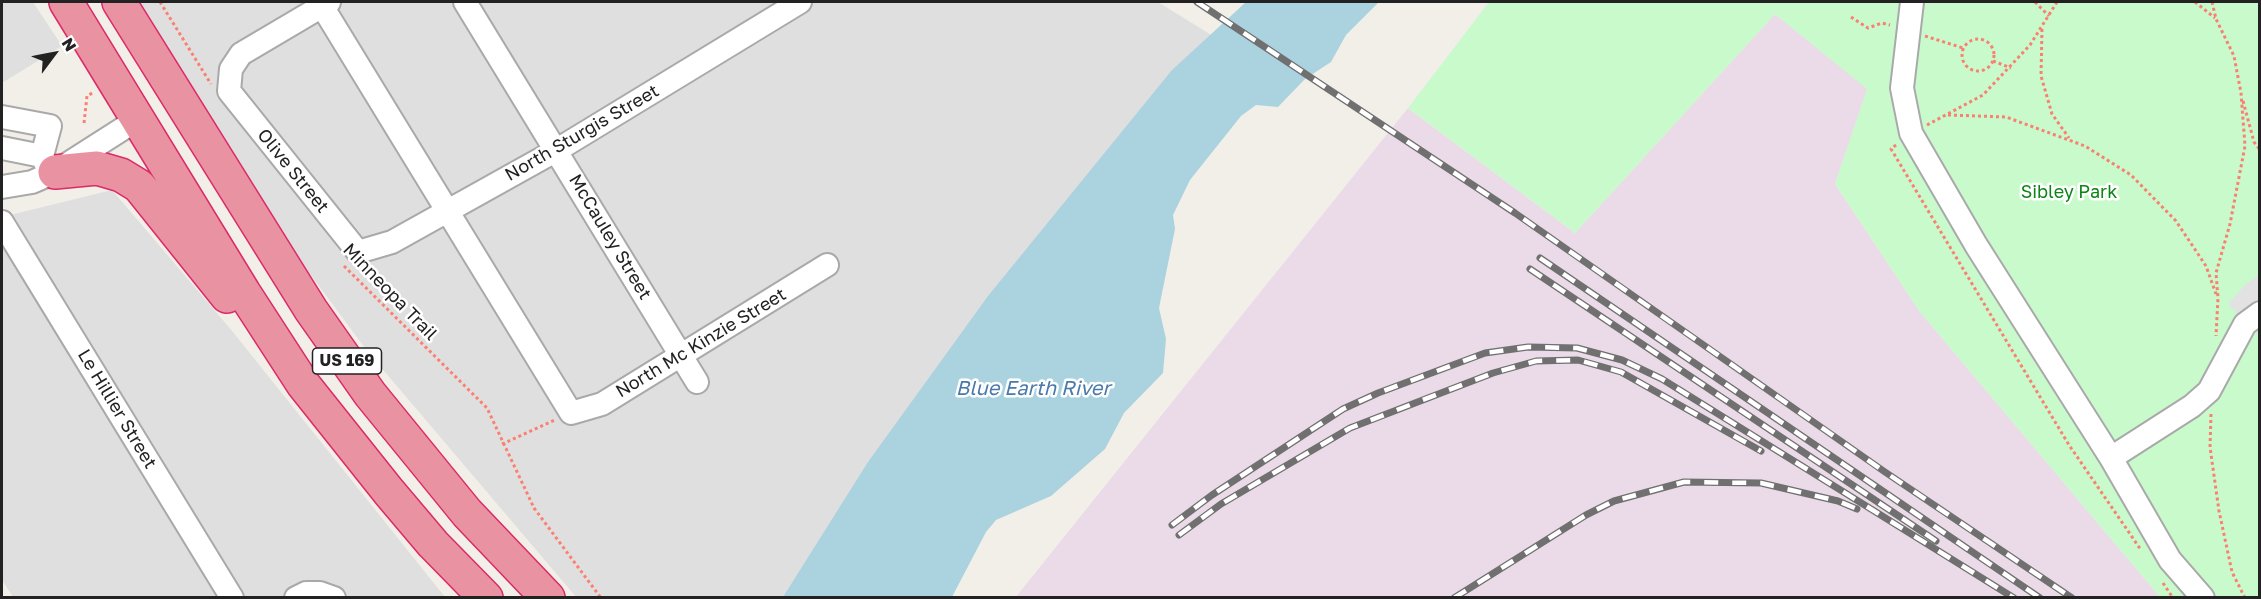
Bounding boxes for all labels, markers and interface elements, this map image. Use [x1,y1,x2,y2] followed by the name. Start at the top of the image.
[24,24,84,84] north arrow
[58,34,81,55] text: N
[501,80,663,186] street label: North Sturgis Street
[253,125,333,217] street label: Olive Street
[564,171,656,303] street label: McCauley Street
[2021,181,2117,203] park label: Sibley Park
[338,239,442,345] street label: Minneopa Trail
[612,284,790,402] street label: North Mc Kinzie Street
[73,346,161,472] street label: Le Hillier Street
[312,348,382,374] road number: US 169
[956,377,1110,401] water label: Blue Earth River

